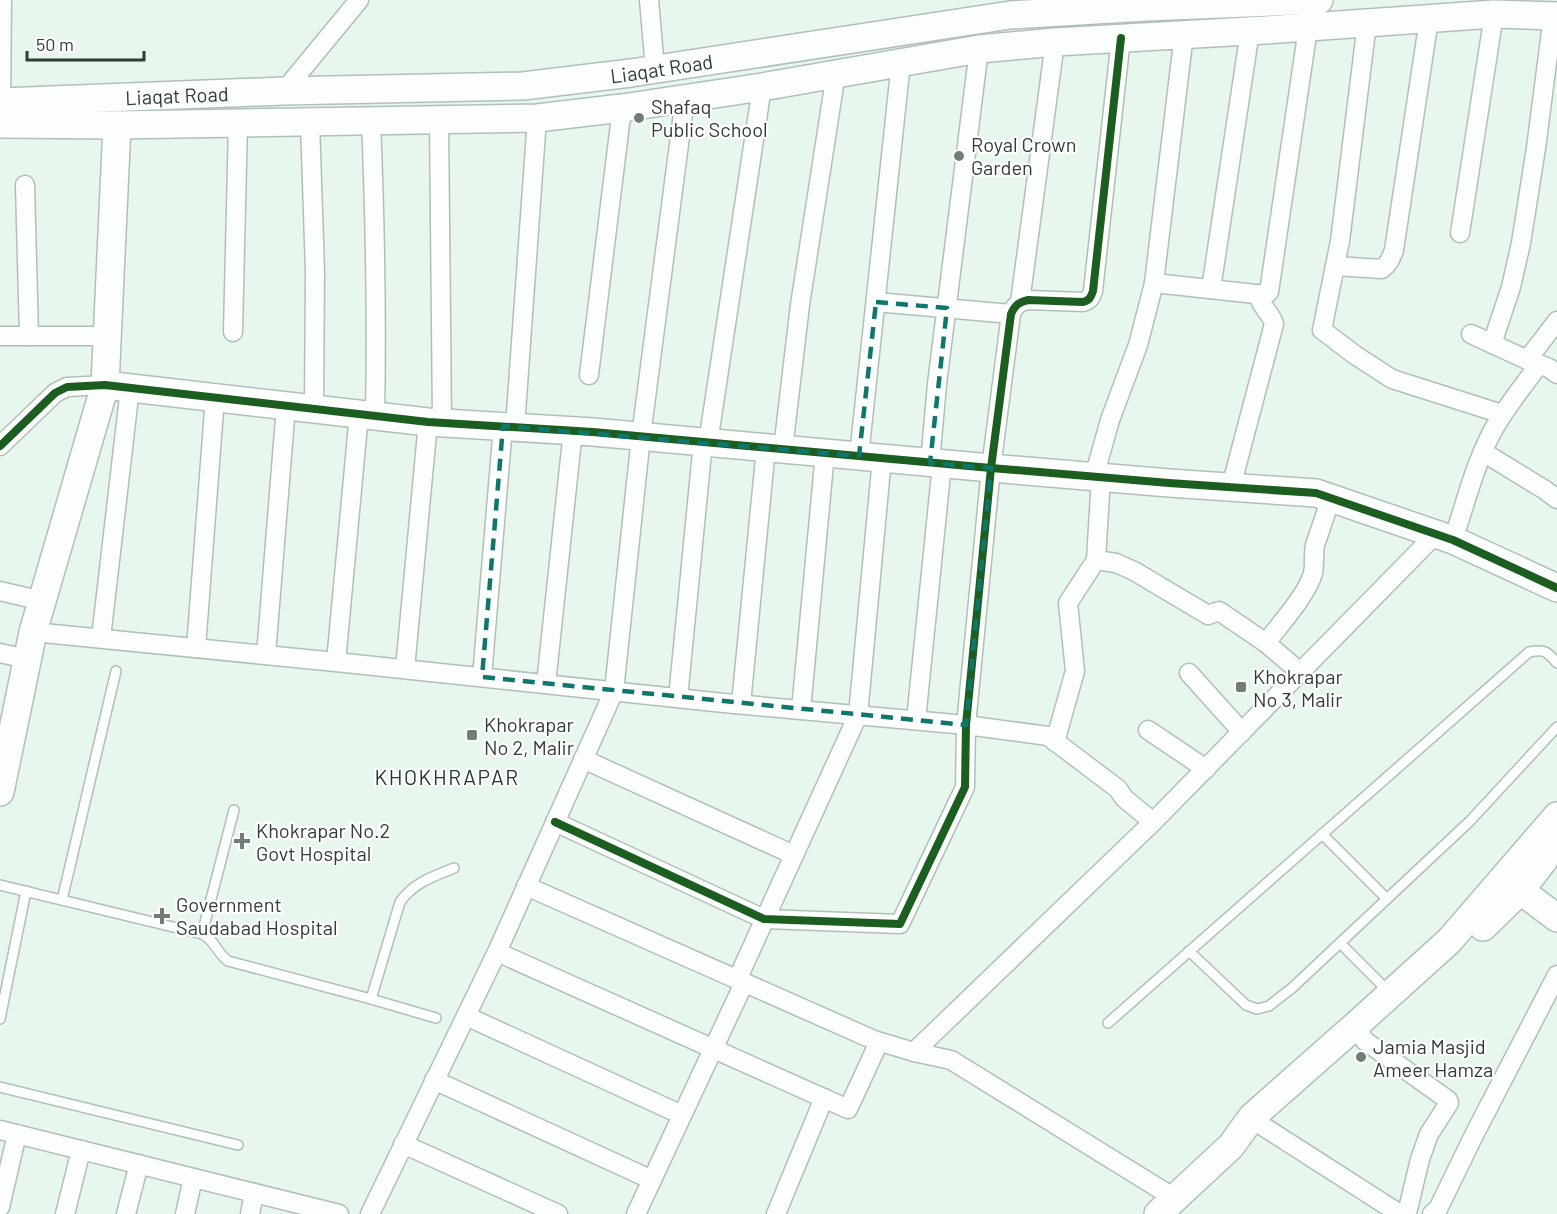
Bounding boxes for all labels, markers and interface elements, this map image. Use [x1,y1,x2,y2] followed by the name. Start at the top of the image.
[27,24,144,62] scale bar
[36,33,74,55] text: 50 m
[609,49,715,87] street label: Liaqat Road
[125,81,229,109] street label: Liaqat Road
[651,94,768,141] place label: Shafaq Public School
[632,111,646,125] marker: Shafaq Public School
[971,132,1077,179] place label: Royal Crown Garden
[952,149,966,163] marker: Royal Crown Garden
[1253,664,1343,711] place label: Khokrapar No 3, Malir
[1234,680,1248,694] marker: Khokrapar No 3, Malir
[484,712,574,759] place label: Khokrapar No 2, Malir
[465,728,479,742] marker: Khokrapar No 2, Malir
[374,764,520,789] district label: KHOKHRAPAR
[256,818,390,865] place label: Khokrapar No.2 Govt Hospital
[233,832,251,850] marker: Khokrapar No.2 Govt Hospital
[176,892,338,939] place label: Government Saudabad Hospital
[153,907,171,925] marker: Government Saudabad Hospital
[1373,1034,1493,1081] place label: Jamia Masjid Ameer Hamza
[1354,1050,1368,1064] marker: Jamia Masjid Ameer Hamza

